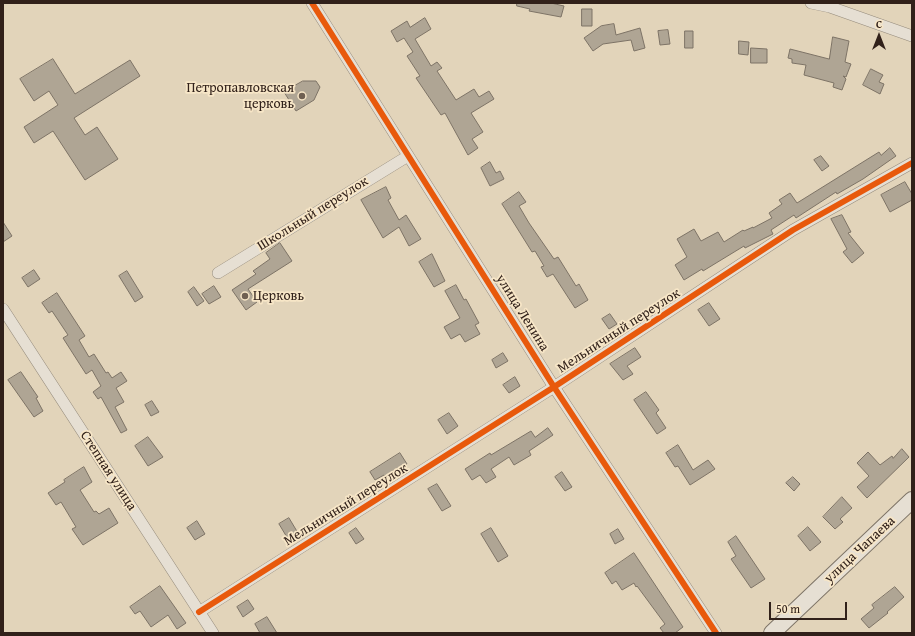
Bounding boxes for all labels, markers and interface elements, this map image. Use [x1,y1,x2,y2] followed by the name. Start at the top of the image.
[859,16,899,56] north arrow
[876,16,882,32] text: С
[187,80,294,112] place label: Петропавловская церковь
[297,91,307,101] marker: Петропавловская церковь
[254,173,372,255] street label: Школьный переулок
[492,271,552,355] street label: улица Ленина
[554,285,684,377] street label: Мельничный переулок
[253,288,304,304] place label: Церковь
[240,291,250,301] marker: Церковь
[76,428,140,514] street label: Степная улица
[281,460,411,550] street label: Мельничный переулок
[821,513,899,587] street label: улица Чапаева
[771,594,849,620] scale bar
[776,600,800,617] text: 50 m

